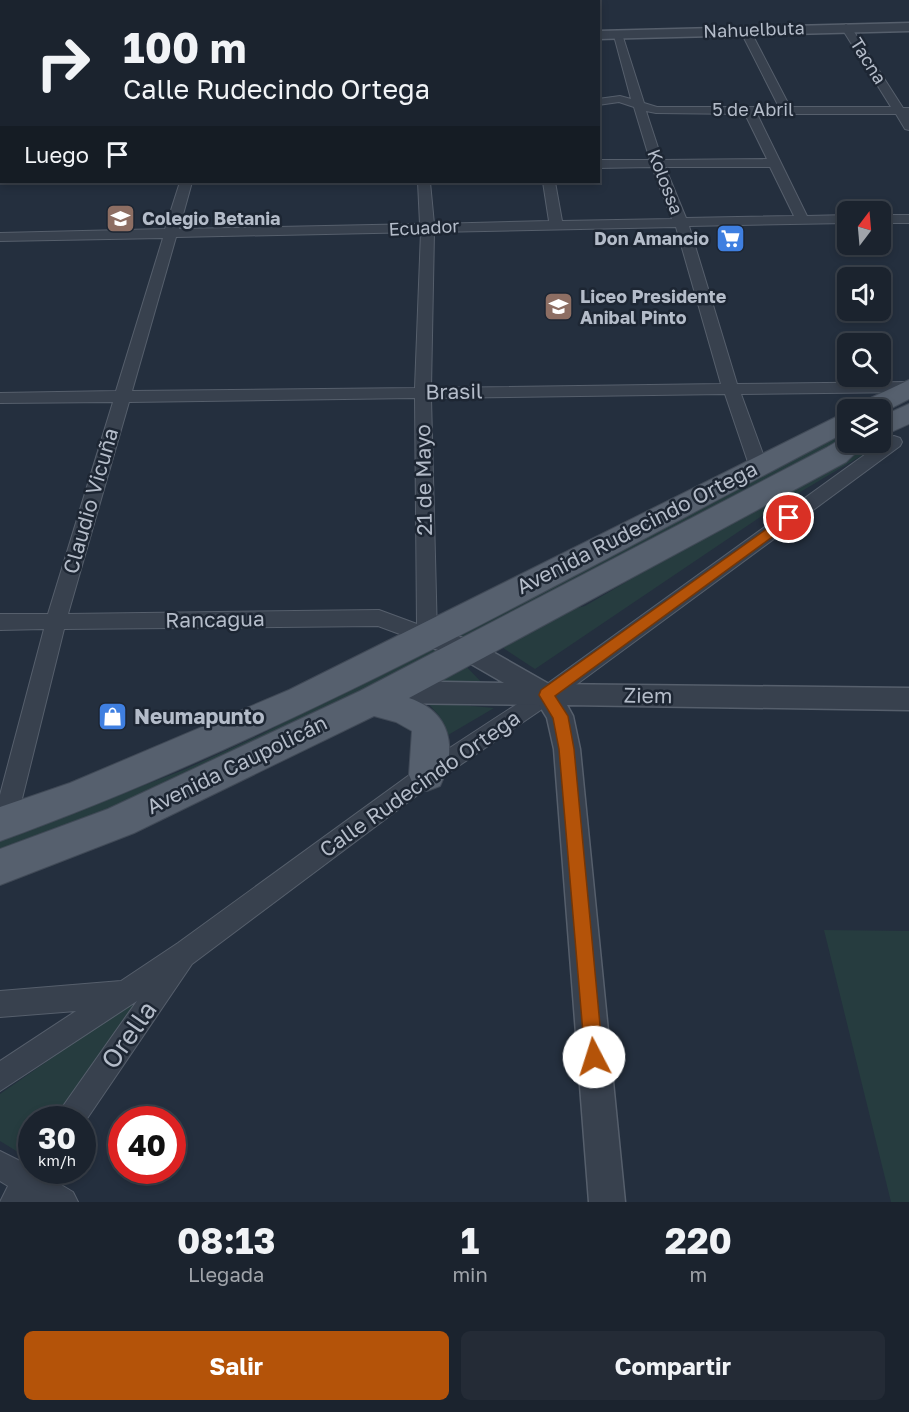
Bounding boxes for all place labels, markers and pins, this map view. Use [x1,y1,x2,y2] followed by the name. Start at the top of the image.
[105,203,137,235] school or university icon: Colegio Betania
[142,207,281,229] place label: Colegio Betania
[714,223,746,255] supermarket icon: Don Amancio
[594,227,709,249] place label: Don Amancio
[580,285,727,328] place label: Liceo Presidente Anibal Pinto
[543,291,575,323] school or university icon: Liceo Presidente Anibal Pinto
[763,492,814,543] pin
[97,701,129,733] shop icon: Neumapunto
[134,703,265,729] place label: Neumapunto

